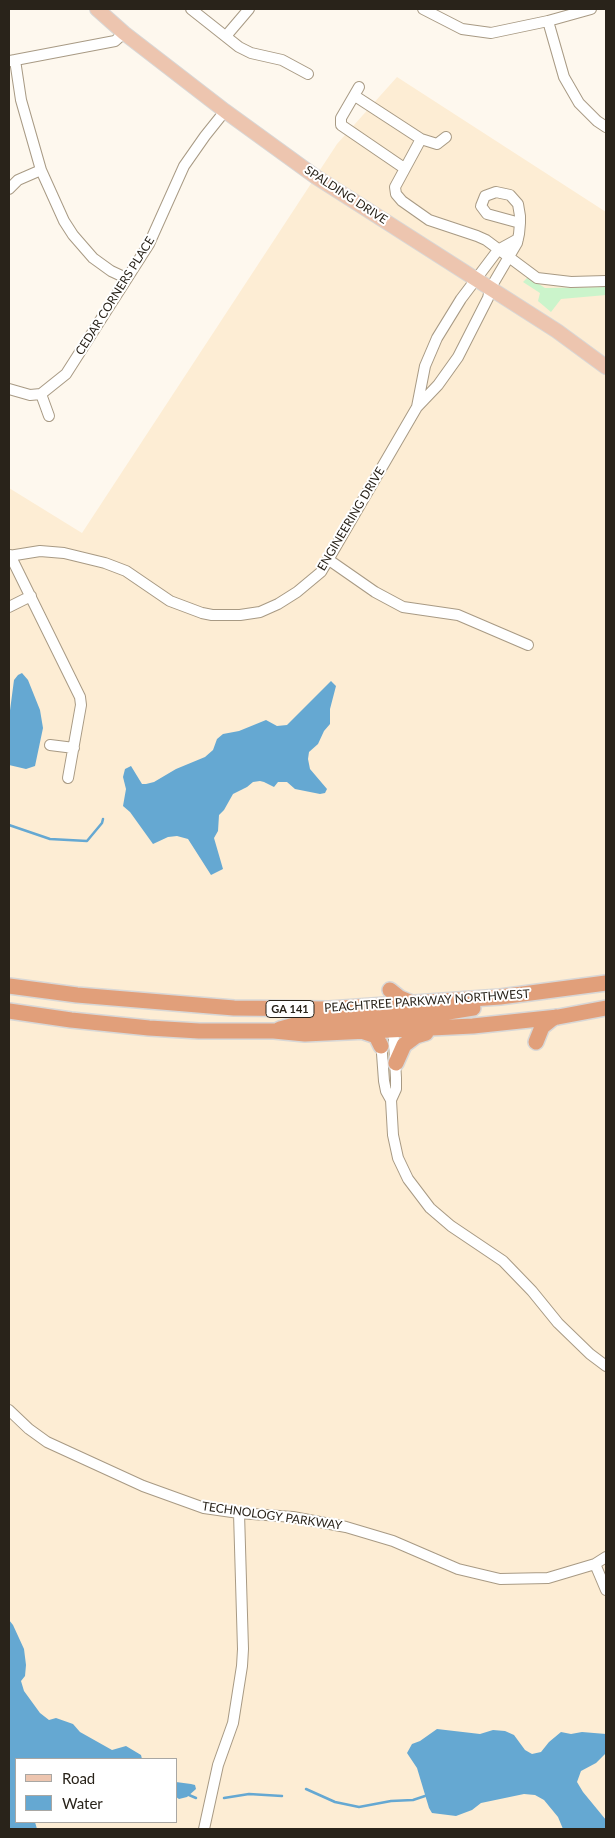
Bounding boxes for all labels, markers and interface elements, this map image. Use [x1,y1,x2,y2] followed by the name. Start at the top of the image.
[302,163,390,227] street label: SPALDING DRIVE
[73,234,157,358] street label: CEDAR CORNERS PLACE
[314,465,388,573] street label: ENGINEERING DRIVE
[324,987,530,1015] street label: PEACHTREE PARKWAY NORTHWEST
[266,1001,314,1018] road number: GA 141
[201,1499,343,1533] street label: TECHNOLOGY PARKWAY
[15,1758,178,1823] legend
[62,1769,95,1787] text: Road
[62,1794,103,1812] text: Water

